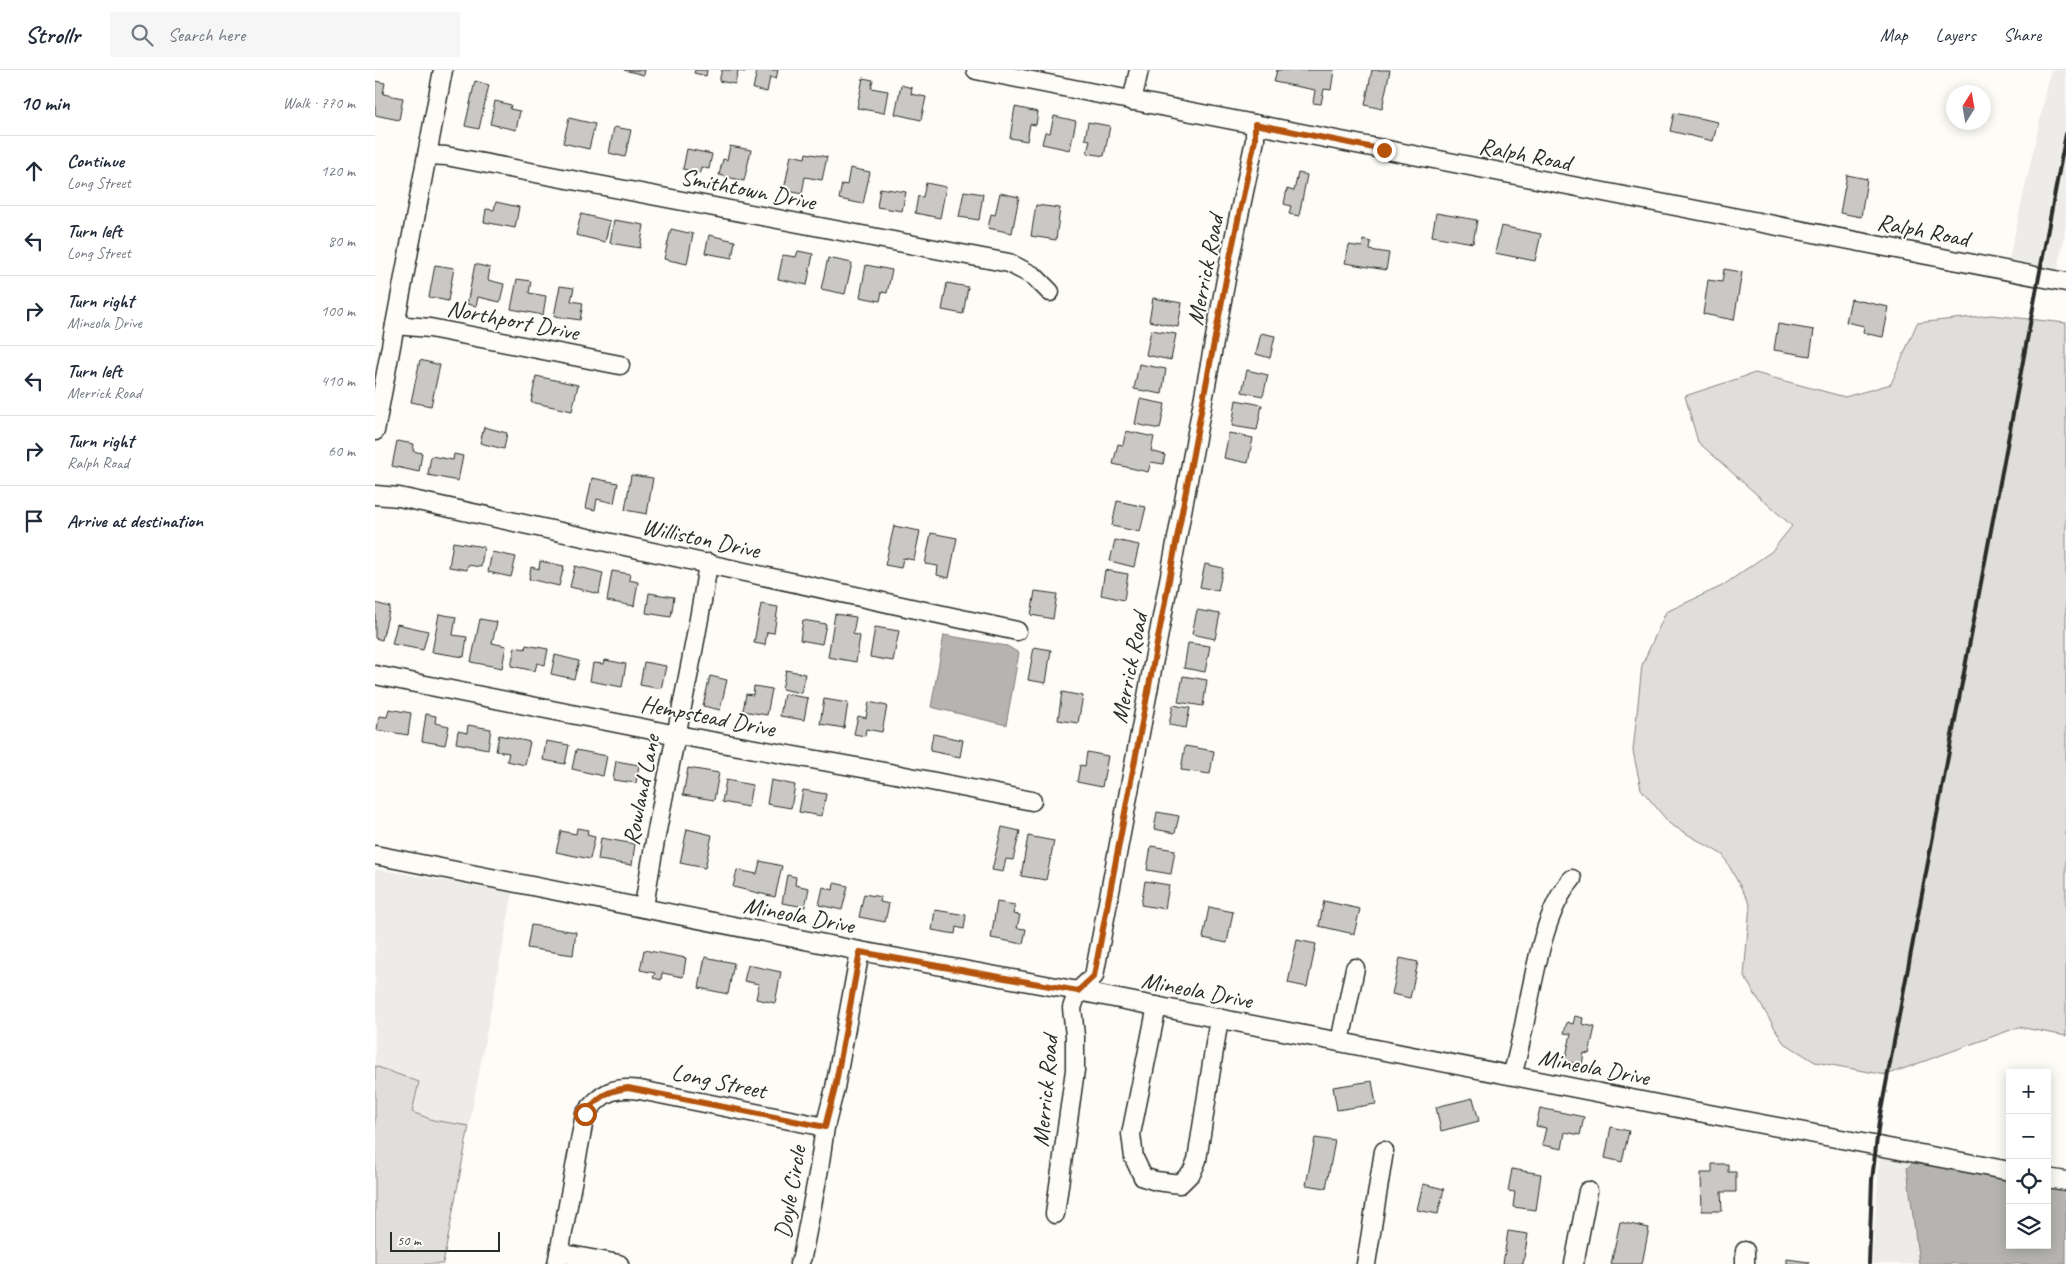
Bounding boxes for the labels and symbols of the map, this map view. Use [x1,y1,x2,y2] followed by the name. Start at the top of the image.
[1946,85,1991,130] north arrow
[1477,130,1577,178] street label: Ralph Road
[1373,139,1396,162] route end
[678,161,820,217] street label: Smithtown Drive
[1875,206,1975,254] street label: Ralph Road
[1180,209,1231,328] street label: Merrick Road
[445,293,583,348] street label: Northport Drive
[640,511,765,566] street label: Williston Drive
[1104,607,1155,726] street label: Merrick Road
[638,688,780,744] street label: Hempstead Drive
[616,730,667,848] street label: Rowland Lane
[741,890,859,941] street label: Mineola Drive
[1139,965,1257,1016] street label: Mineola Drive
[1025,1031,1065,1148] street label: Merrick Road
[1536,1042,1654,1093] street label: Mineola Drive
[669,1056,771,1106] street label: Long Street
[574,1103,597,1126] route start
[767,1141,813,1241] street label: Doyle Circle
[390,1229,500,1252] scale bar

